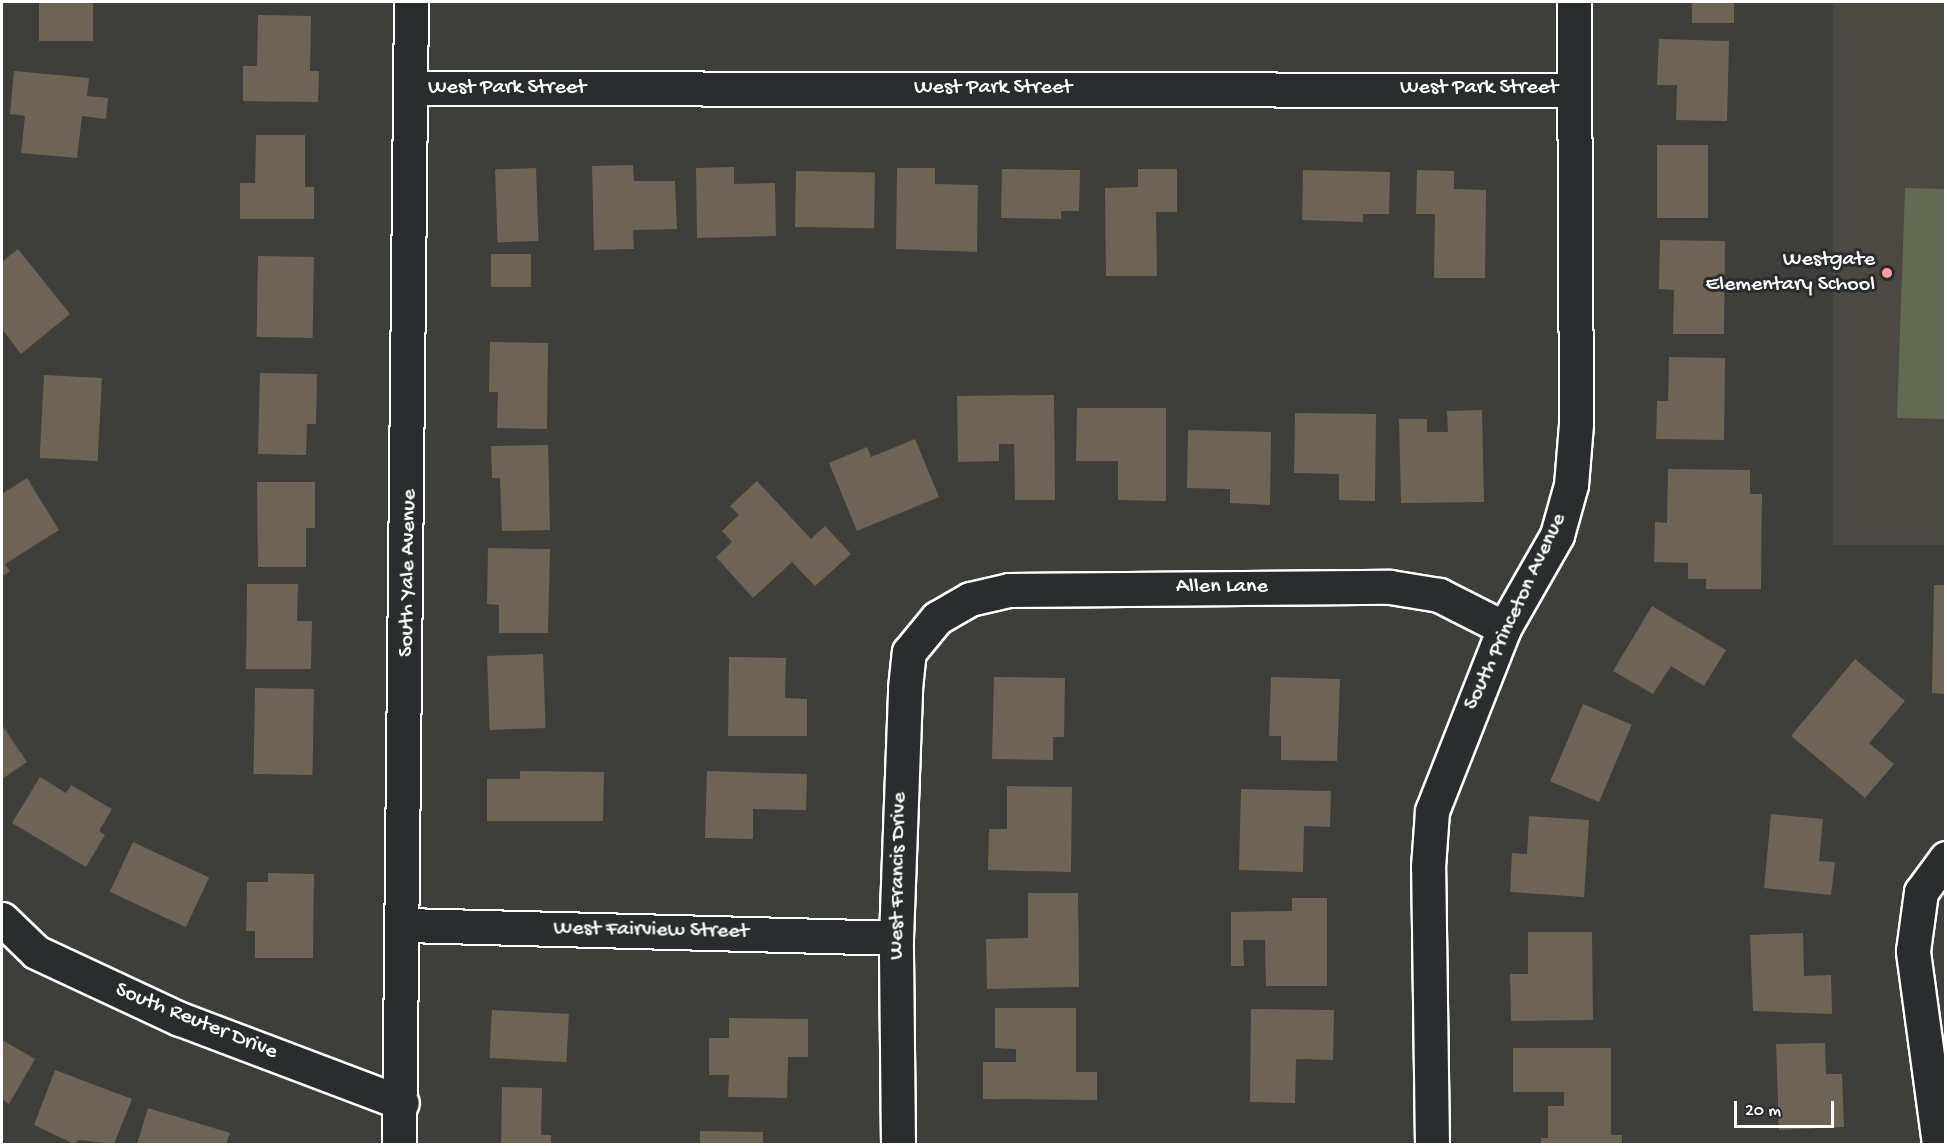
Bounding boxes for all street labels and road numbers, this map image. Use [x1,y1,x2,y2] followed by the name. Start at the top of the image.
[428,76,586,102] street label: West Park Street
[914,76,1072,102] street label: West Park Street
[1400,76,1558,102] street label: West Park Street
[394,489,424,657] street label: South Yale Avenue
[1459,509,1573,715] street label: South Princeton Avenue
[1176,575,1268,601] street label: Allen Lane
[884,792,914,960] street label: West Francis Drive
[553,916,749,946] street label: West Fairview Street
[111,977,281,1067] street label: South Reuter Drive

